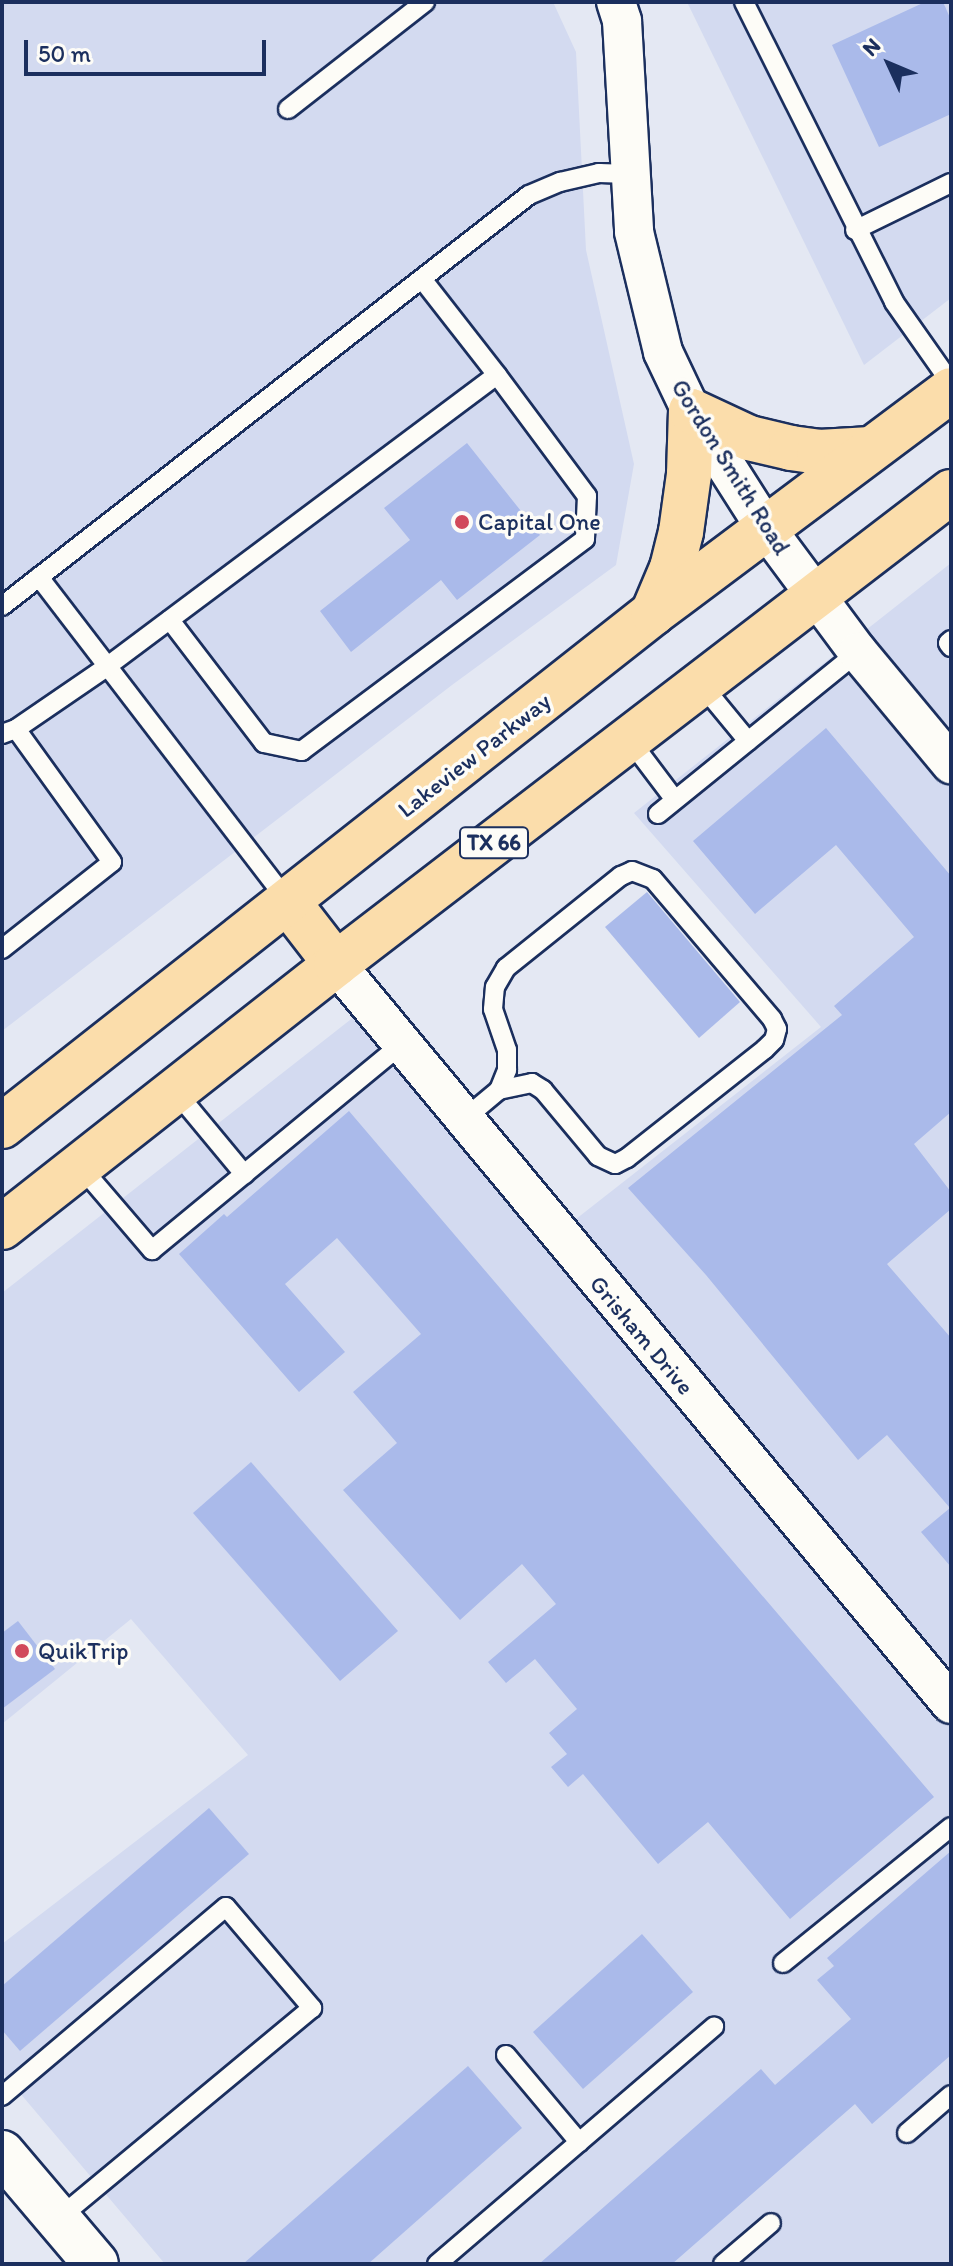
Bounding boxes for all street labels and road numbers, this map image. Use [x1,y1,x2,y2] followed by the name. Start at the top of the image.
[666,374,796,560] street label: Gordon Smith Road
[392,687,556,823] street label: Lakeview Parkway
[458,825,530,861] road number: TX 66
[584,1269,700,1401] street label: Grisham Drive

